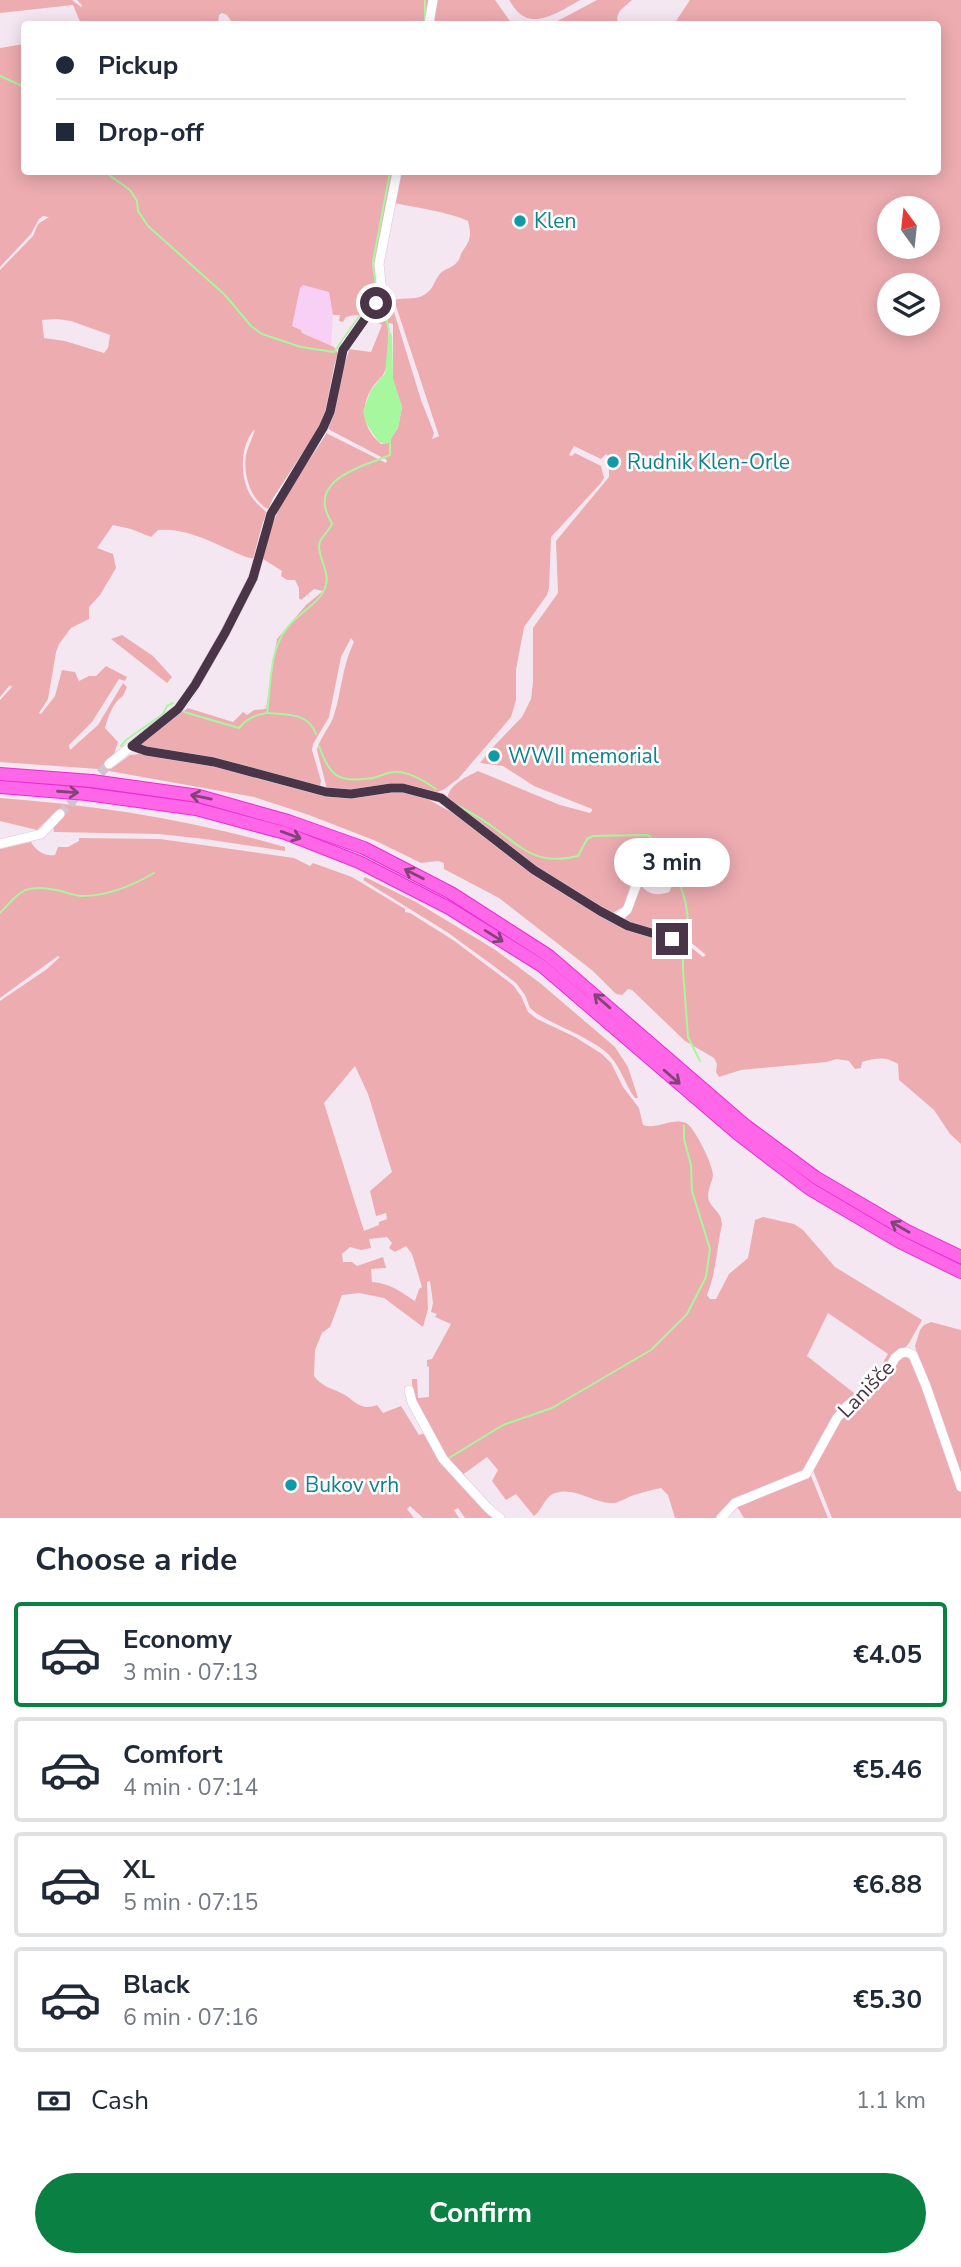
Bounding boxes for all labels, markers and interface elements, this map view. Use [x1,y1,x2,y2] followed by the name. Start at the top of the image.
[98,48,178,83] text: Pickup
[98,115,204,150] text: Drop-off
[877,196,940,259] north arrow
[877,196,940,336] map controls
[534,207,576,235] place label: Klen
[512,213,528,229] marker: Klen
[877,273,940,336] button: layers
[360,287,392,319] route start
[627,448,790,476] place label: Rudnik Klen-Orle
[605,454,621,470] marker: Rudnik Klen-Orle
[508,742,660,770] place label: WWII memorial
[486,748,502,764] marker: WWII memorial
[56,786,79,799] one-way arrow
[190,790,213,804] one-way arrow
[279,830,301,843] one-way arrow
[614,838,730,886] callout: 3 min
[642,847,702,878] text: 3 min
[404,867,425,881] one-way arrow
[656,923,688,955] route end
[484,930,504,944] one-way arrow
[593,993,611,1009] one-way arrow
[663,1069,681,1085] one-way arrow
[890,1220,911,1233] one-way arrow
[832,1354,900,1424] street label: Lanišče
[305,1471,399,1499] place label: Bukov vrh
[283,1477,299,1493] marker: Bukov vrh
[35,1538,237,1581] text: Choose a ride
[123,1622,232,1657] text: Economy
[39,1623,102,1686] icon: car
[853,1637,922,1672] text: €4.05
[123,1657,258,1688] text: 3 min · 07:13
[123,1737,223,1772] text: Comfort
[39,1738,102,1801] icon: car
[853,1752,922,1787] text: €5.46
[123,1772,258,1803] text: 4 min · 07:14
[123,1852,155,1887] text: XL
[39,1853,102,1916] icon: car
[853,1867,922,1902] text: €6.88
[123,1887,258,1918] text: 5 min · 07:15
[123,1967,190,2002] text: Black
[39,1968,102,2031] icon: car
[853,1982,922,2017] text: €5.30
[123,2002,258,2033] text: 6 min · 07:16
[35,2082,73,2120] icon: cash
[91,2083,149,2118] text: Cash
[856,2085,926,2116] text: 1.1 km
[35,2173,926,2253] button: Confirm

